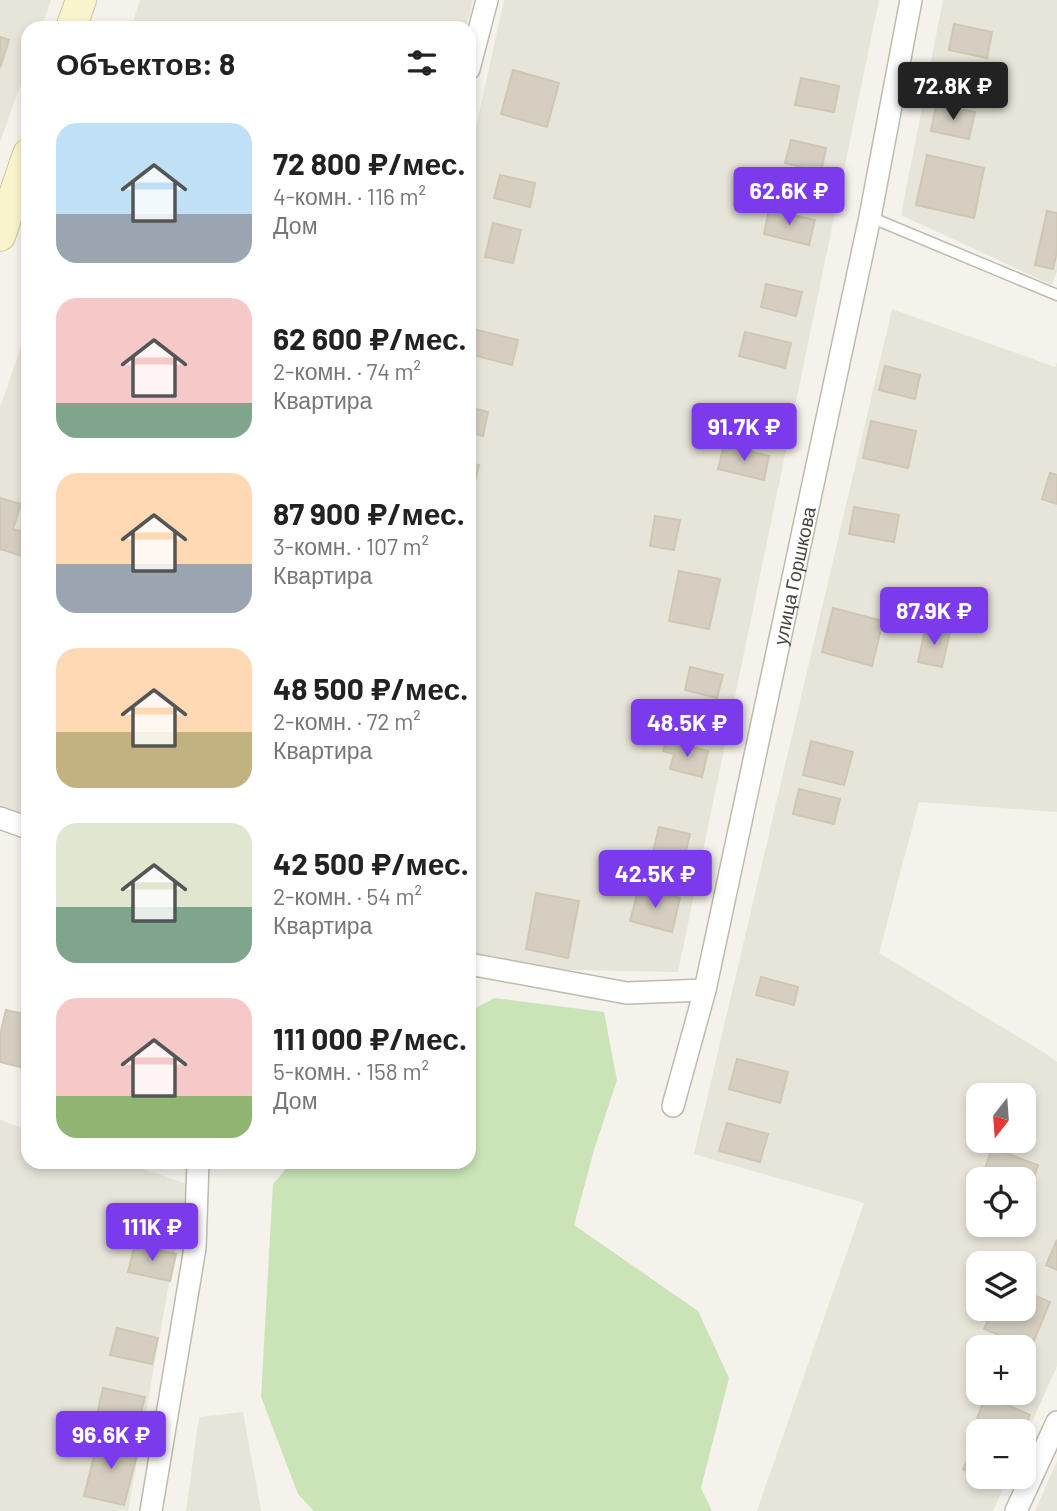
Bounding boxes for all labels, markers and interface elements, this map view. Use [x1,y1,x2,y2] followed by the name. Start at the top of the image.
[403,44,441,82] icon: filters
[56,45,235,81] text: Объектов: 8
[888,62,1018,122] pin: 72.8K ₽
[914,71,992,99] text: 72.8K ₽
[273,145,466,181] text: 72 800 ₽/мес.
[112,151,196,235] icon: home
[724,168,854,227] pin: 62.6K ₽
[750,176,828,204] text: 62.6K ₽
[273,182,426,210] text: 4-комн. · 116 m²
[273,211,317,239] text: Дом
[273,320,467,356] text: 62 600 ₽/мес.
[112,326,196,410] icon: home
[273,357,421,385] text: 2-комн. · 74 m²
[273,386,372,414] text: Квартира
[679,404,809,463] pin: 91.7K ₽
[708,412,780,440] text: 91.7K ₽
[273,495,465,531] text: 87 900 ₽/мес.
[112,501,196,585] icon: home
[767,504,820,647] street label: улица Горшкова
[273,532,429,560] text: 3-комн. · 107 m²
[273,561,372,589] text: Квартира
[869,588,999,647] pin: 87.9K ₽
[896,596,972,624] text: 87.9K ₽
[273,670,468,706] text: 48 500 ₽/мес.
[112,676,196,760] icon: home
[622,700,752,759] pin: 48.5K ₽
[273,707,421,735] text: 2-комн. · 72 m²
[647,708,727,736] text: 48.5K ₽
[273,736,372,764] text: Квартира
[273,845,469,881] text: 42 500 ₽/мес.
[590,850,720,910] pin: 42.5K ₽
[112,851,196,935] icon: home
[615,859,695,887] text: 42.5K ₽
[273,882,422,910] text: 2-комн. · 54 m²
[273,911,372,939] text: Квартира
[273,1020,467,1056] text: 111 000 ₽/мес.
[112,1026,196,1110] icon: home
[273,1057,429,1085] text: 5-комн. · 158 m²
[966,1083,1036,1153] north arrow
[966,1083,1036,1489] map controls
[273,1086,317,1114] text: Дом
[966,1167,1036,1237] button: locate
[95,1204,209,1263] pin: 111K ₽
[122,1212,182,1240] text: 111K ₽
[966,1251,1036,1321] button: layers
[966,1335,1036,1405] button: +
[46,1412,176,1471] pin: 96.6K ₽
[966,1419,1036,1489] button: −
[72,1420,150,1448] text: 96.6K ₽

